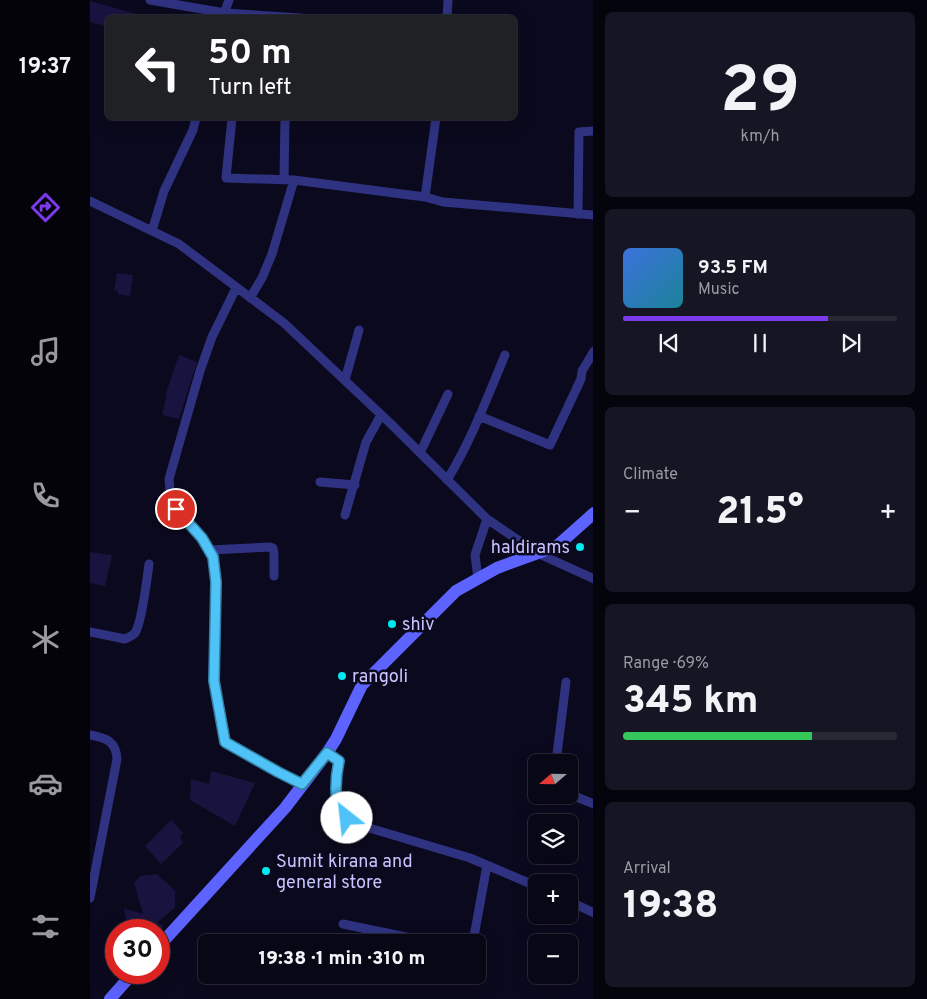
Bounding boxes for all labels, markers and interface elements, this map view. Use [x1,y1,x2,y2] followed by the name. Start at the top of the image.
[208,32,292,76] text: 50 m
[125,35,190,100] icon: left
[720,53,800,135] text: 29
[19,54,71,81] text: 19:37
[208,75,291,102] text: Turn left
[741,127,779,147] text: km/h
[28,190,63,225] icon: directions
[698,256,768,280] text: 93.5 FM
[698,280,739,300] text: Music
[655,329,683,357] icon: previous
[746,329,774,357] icon: pause
[837,329,865,357] icon: next
[28,334,63,369] icon: music
[623,465,678,485] text: Climate
[28,478,63,513] icon: phone
[155,488,197,530] pin
[716,489,804,538] text: 21.5°
[162,495,190,523] icon: arrive
[623,496,641,532] text: −
[879,496,897,532] text: +
[491,537,570,560] place label: haldirams
[574,541,586,553] marker: haldirams
[402,614,434,637] place label: shiv
[386,618,398,630] marker: shiv
[28,622,63,657] icon: climate
[623,654,709,674] text: Range · 69%
[352,666,408,689] place label: rangoli
[336,670,348,682] marker: rangoli
[623,678,758,727] text: 345 km
[528,754,578,804] north arrow
[528,754,578,984] map controls
[28,766,63,801] icon: car
[320,791,372,843] position arrow
[528,814,578,864] button: layers
[276,851,413,895] place label: Sumit kirana and general store
[623,859,671,879] text: Arrival
[260,865,272,877] marker: Sumit kirana and general store
[528,874,578,924] button: +
[623,883,718,932] text: 19:38
[28,909,63,944] icon: filters
[105,919,170,984] speed limit sign: 30
[528,934,578,984] button: −
[259,947,425,971] text: 19:38 · 1 min · 310 m

